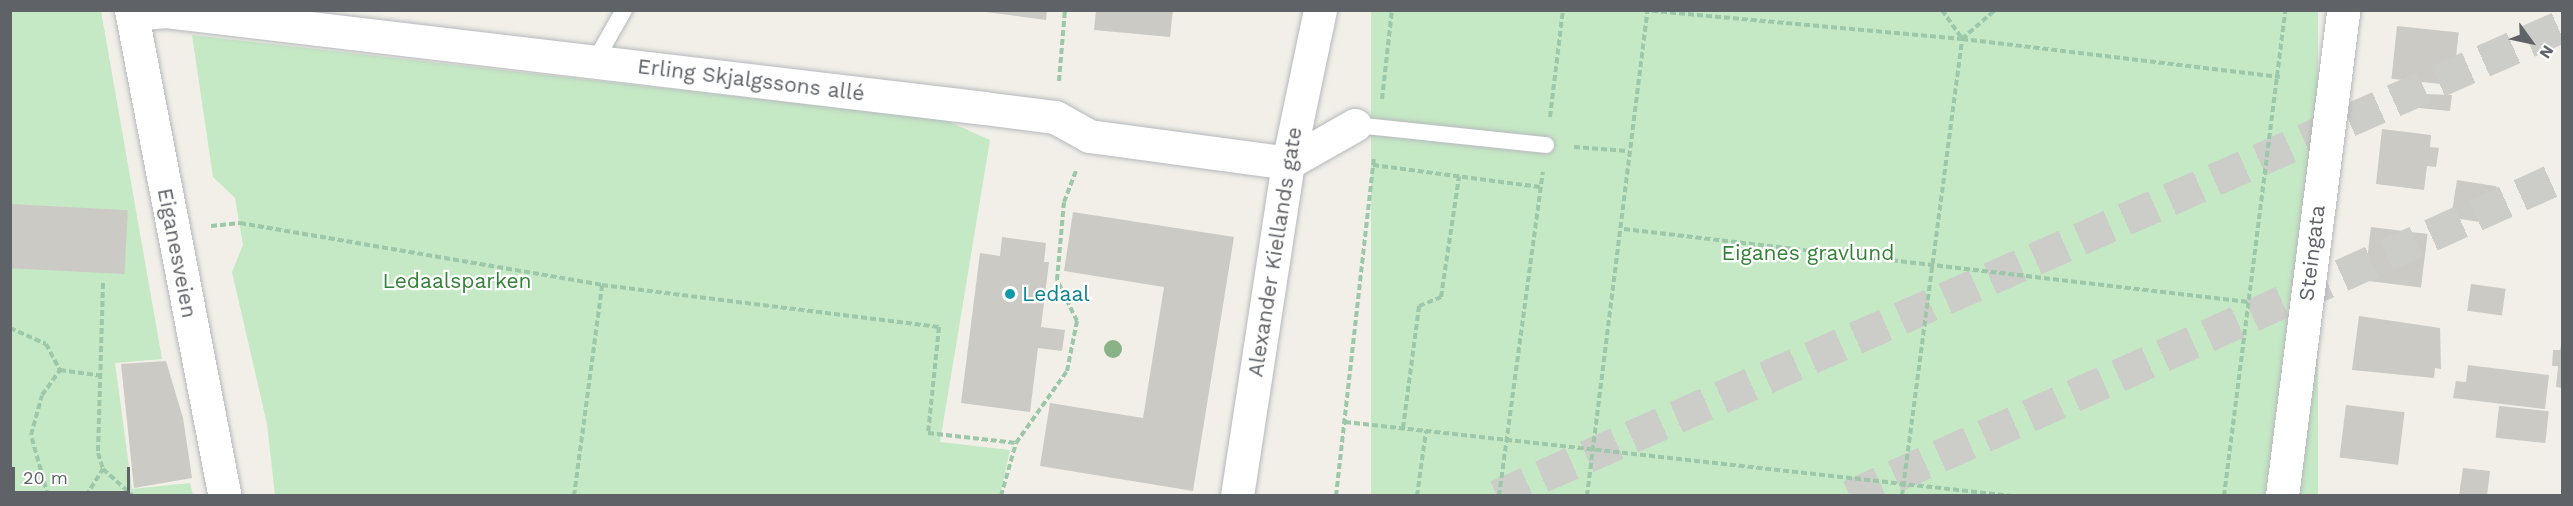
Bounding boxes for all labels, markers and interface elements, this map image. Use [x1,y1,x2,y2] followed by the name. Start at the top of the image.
[2501,12,2561,72] north arrow
[2535,42,2558,62] text: N
[636,54,866,106] street label: Erling Skjalgssons allé
[1243,125,1307,379] street label: Alexander Kiellands gate
[152,186,202,320] street label: Eiganesveien
[2294,204,2330,302] street label: Steingata
[1722,240,1894,266] park label: Eiganes gravlund
[382,268,532,294] park label: Ledaalsparken
[1022,281,1090,307] place label: Ledaal
[1003,287,1017,301] marker: Ledaal
[15,455,134,493] scale bar
[23,467,68,488] text: 20 m

